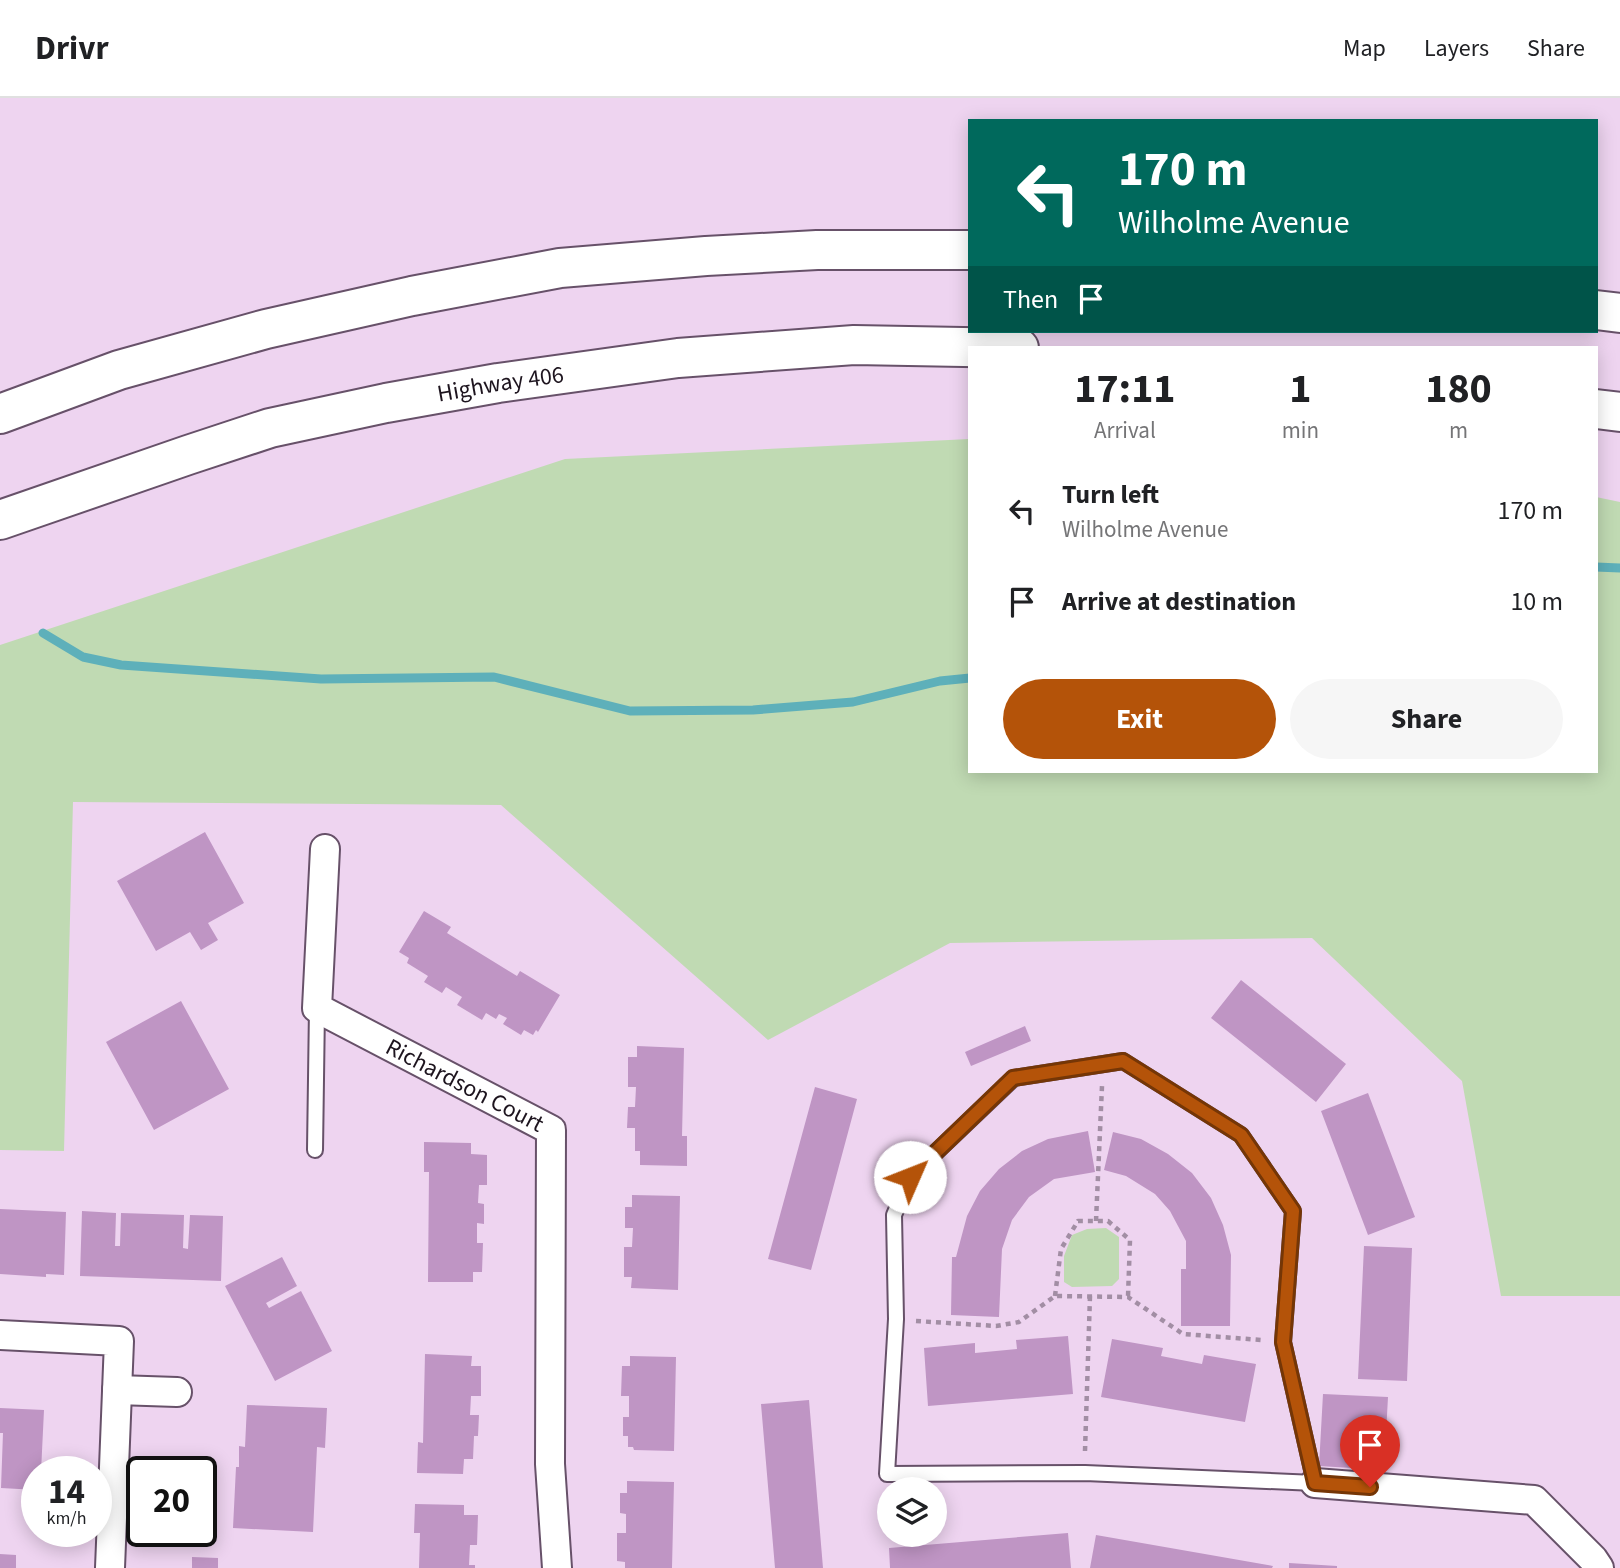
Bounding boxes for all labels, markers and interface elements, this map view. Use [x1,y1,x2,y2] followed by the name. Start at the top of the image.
[35,25,109,72] text: Drivr
[1343,31,1386,66] text: Map
[1424,31,1489,66] text: Layers
[1527,31,1585,66] text: Share
[1118,135,1247,205] text: 170 m
[1003,147,1094,238] icon: left
[1118,200,1350,246] text: Wilholme Avenue
[1072,280,1110,318] icon: arrive
[1003,281,1058,318] text: Then
[434,357,566,412] street label: Highway 406
[1074,359,1176,419] text: 17:11
[1289,359,1311,419] text: 1
[1425,359,1492,419] text: 180
[1094,414,1156,447] text: Arrival
[1282,414,1319,447] text: min
[1449,414,1468,447] text: m
[1062,476,1159,513] text: Turn left
[1003,492,1041,530] icon: left
[1497,492,1563,529] text: 170 m
[1062,513,1228,546] text: Wilholme Avenue
[1003,583,1041,621] icon: arrive
[1062,583,1296,620] text: Arrive at destination
[1510,583,1563,620] text: 10 m
[1003,679,1276,759] button: Exit
[1290,679,1563,759] button: Share
[379,1030,550,1141] street label: Richardson Court
[873,1140,947,1214] position arrow
[1340,1415,1400,1487] pin
[1351,1426,1389,1464] icon: arrive
[126,1456,217,1547] speed limit sign: 20
[48,1467,85,1517] text: 14
[877,1477,947,1547] map controls
[877,1477,947,1547] button: layers
[47,1506,86,1531] text: km/h

